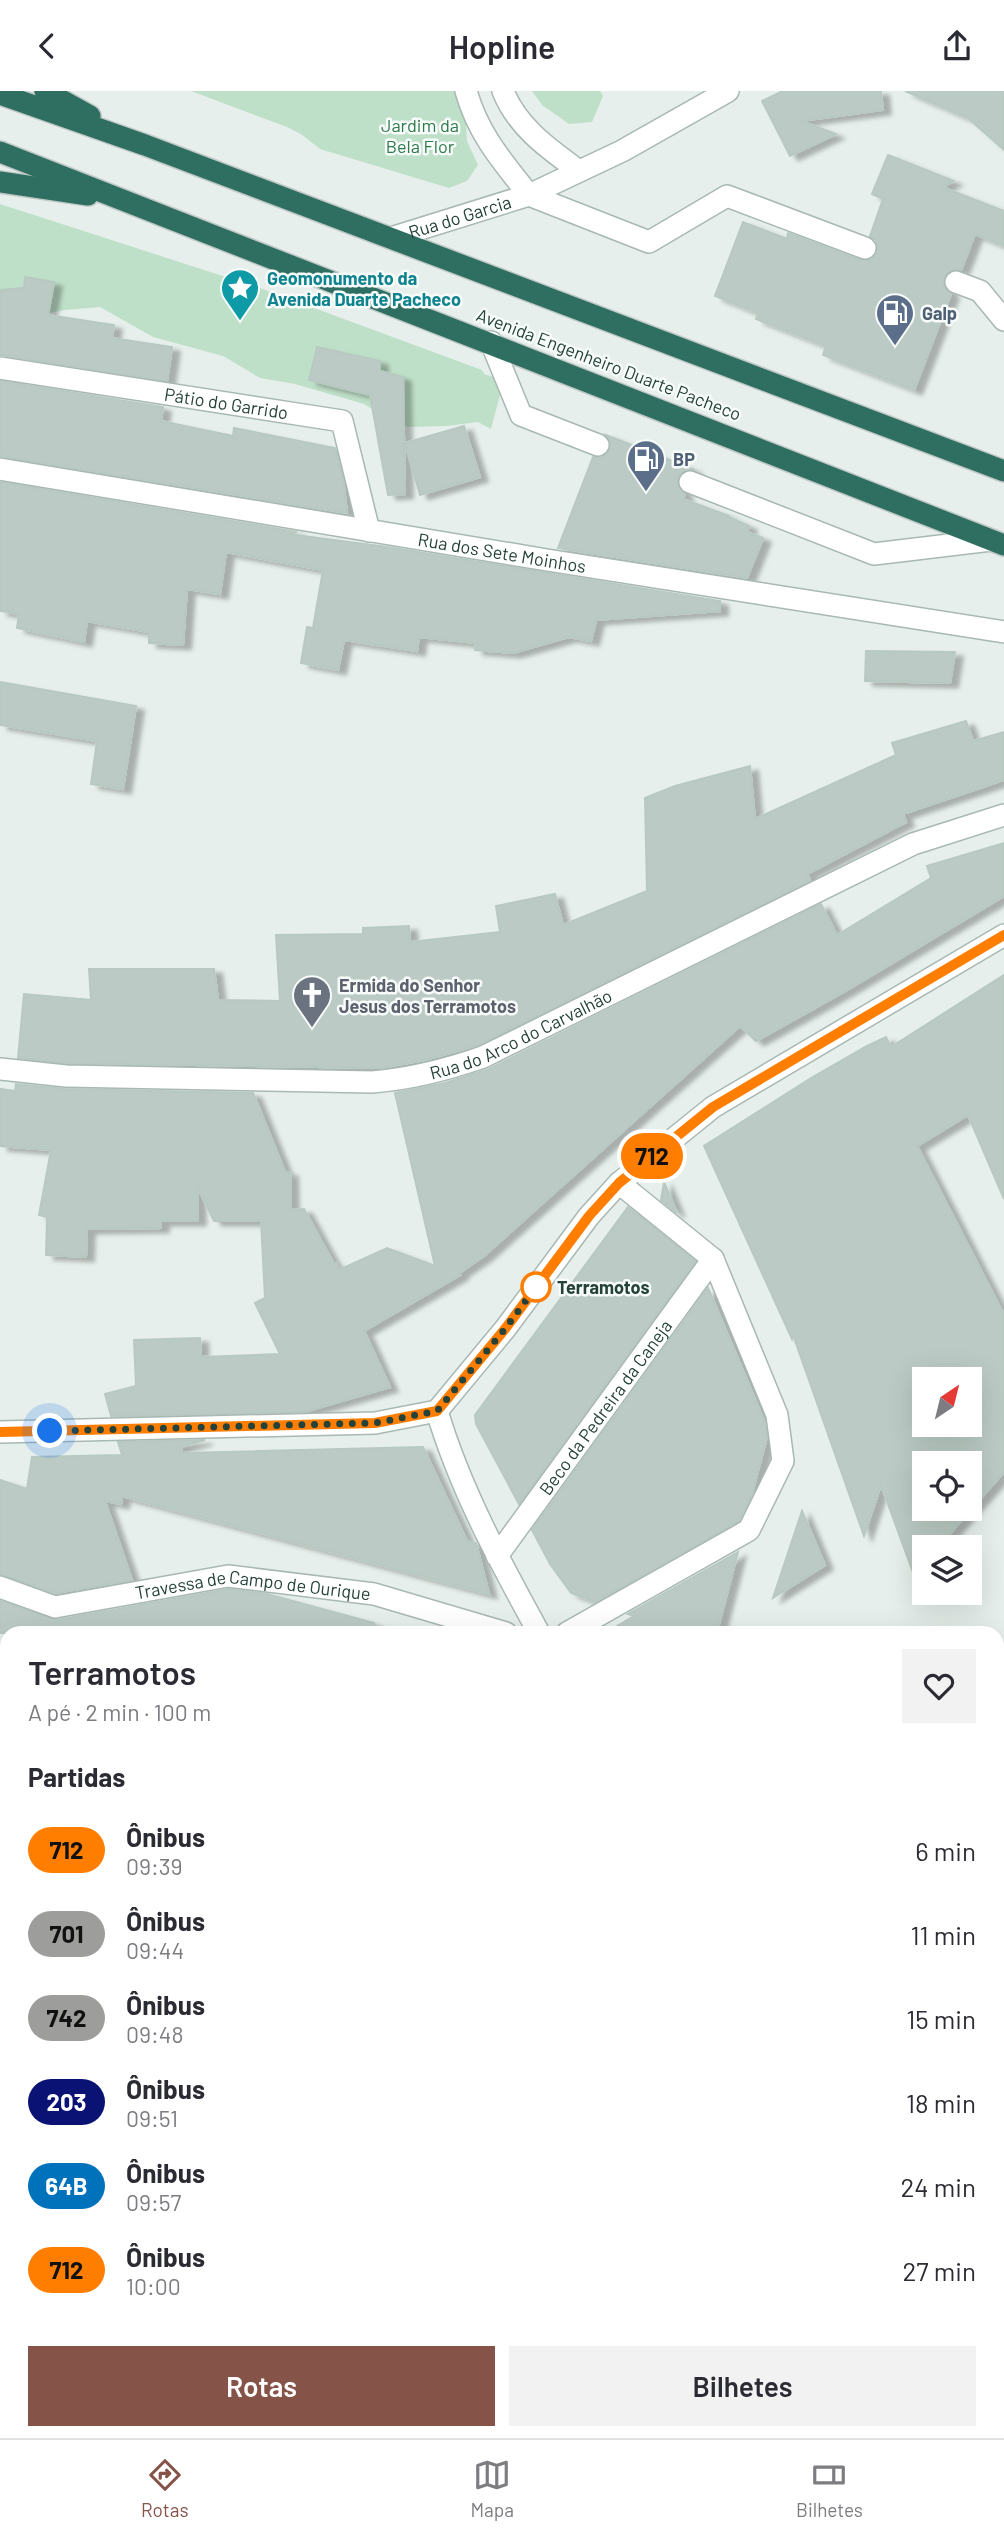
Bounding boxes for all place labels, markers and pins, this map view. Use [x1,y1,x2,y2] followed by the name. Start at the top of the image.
[219,267,261,322] place icon: Geomonumento da Avenida Duarte Pacheco
[267,267,461,310] place label: Geomonumento da Avenida Duarte Pacheco
[874,292,916,347] fuel station icon: Galp
[922,302,957,324] place label: Galp
[625,438,667,493] fuel station icon: BP
[673,448,695,470] place label: BP
[291,974,333,1029] church icon: Ermida do Senhor Jesus dos Terramotos
[339,974,516,1017] place label: Ermida do Senhor Jesus dos Terramotos
[521,1272,551,1302] marker: Terramotos
[557,1276,650,1298] place label: Terramotos

